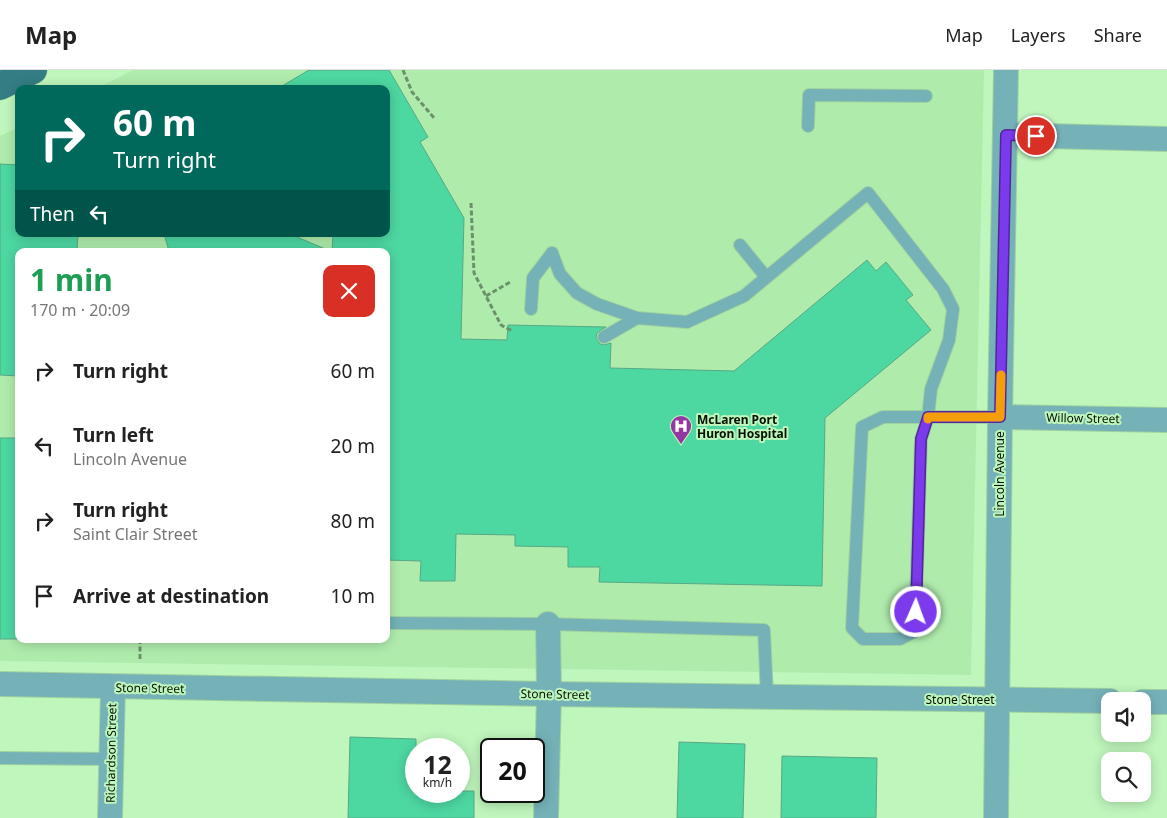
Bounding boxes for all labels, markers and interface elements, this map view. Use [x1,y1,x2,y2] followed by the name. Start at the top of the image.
[25,18,77,51] text: Map
[945,23,983,47] text: Map
[1011,23,1066,47] text: Layers
[1094,23,1142,47] text: Share
[113,99,196,146] text: 60 m
[30,105,95,170] icon: right
[1015,115,1057,157] pin
[1022,122,1050,150] icon: arrive
[113,144,216,174] text: Turn right
[85,200,113,228] icon: left
[30,201,75,227] text: Then
[30,259,113,300] text: 1 min
[323,265,375,317] button: close
[30,299,130,321] text: 170 m · 20:09
[30,357,58,385] icon: right
[73,358,168,384] text: Turn right
[331,358,375,384] text: 60 m
[1046,409,1121,427] street label: Willow Street
[697,411,787,442] place label: McLaren Port Huron Hospital
[669,414,693,445] hospital icon: McLaren Port Huron Hospital
[73,422,154,448] text: Turn left
[991,431,1008,517] street label: Lincoln Avenue
[30,432,58,460] icon: left
[331,433,375,459] text: 20 m
[73,448,187,470] text: Lincoln Avenue
[73,497,168,523] text: Turn right
[30,507,58,535] icon: right
[331,508,375,534] text: 80 m
[73,523,198,545] text: Saint Clair Street
[30,582,58,610] icon: arrive
[73,583,269,609] text: Arrive at destination
[331,583,375,609] text: 10 m
[889,585,941,637] position arrow
[115,679,185,697] street label: Stone Street
[520,685,590,703] street label: Stone Street
[926,691,995,708] street label: Stone Street
[1101,692,1151,802] map controls
[1101,692,1151,742] button: sound
[102,702,120,803] street label: Richardson Street
[480,738,545,803] speed limit sign: 20
[423,747,452,781] text: 12
[1101,752,1151,802] button: search
[423,774,452,791] text: km/h

